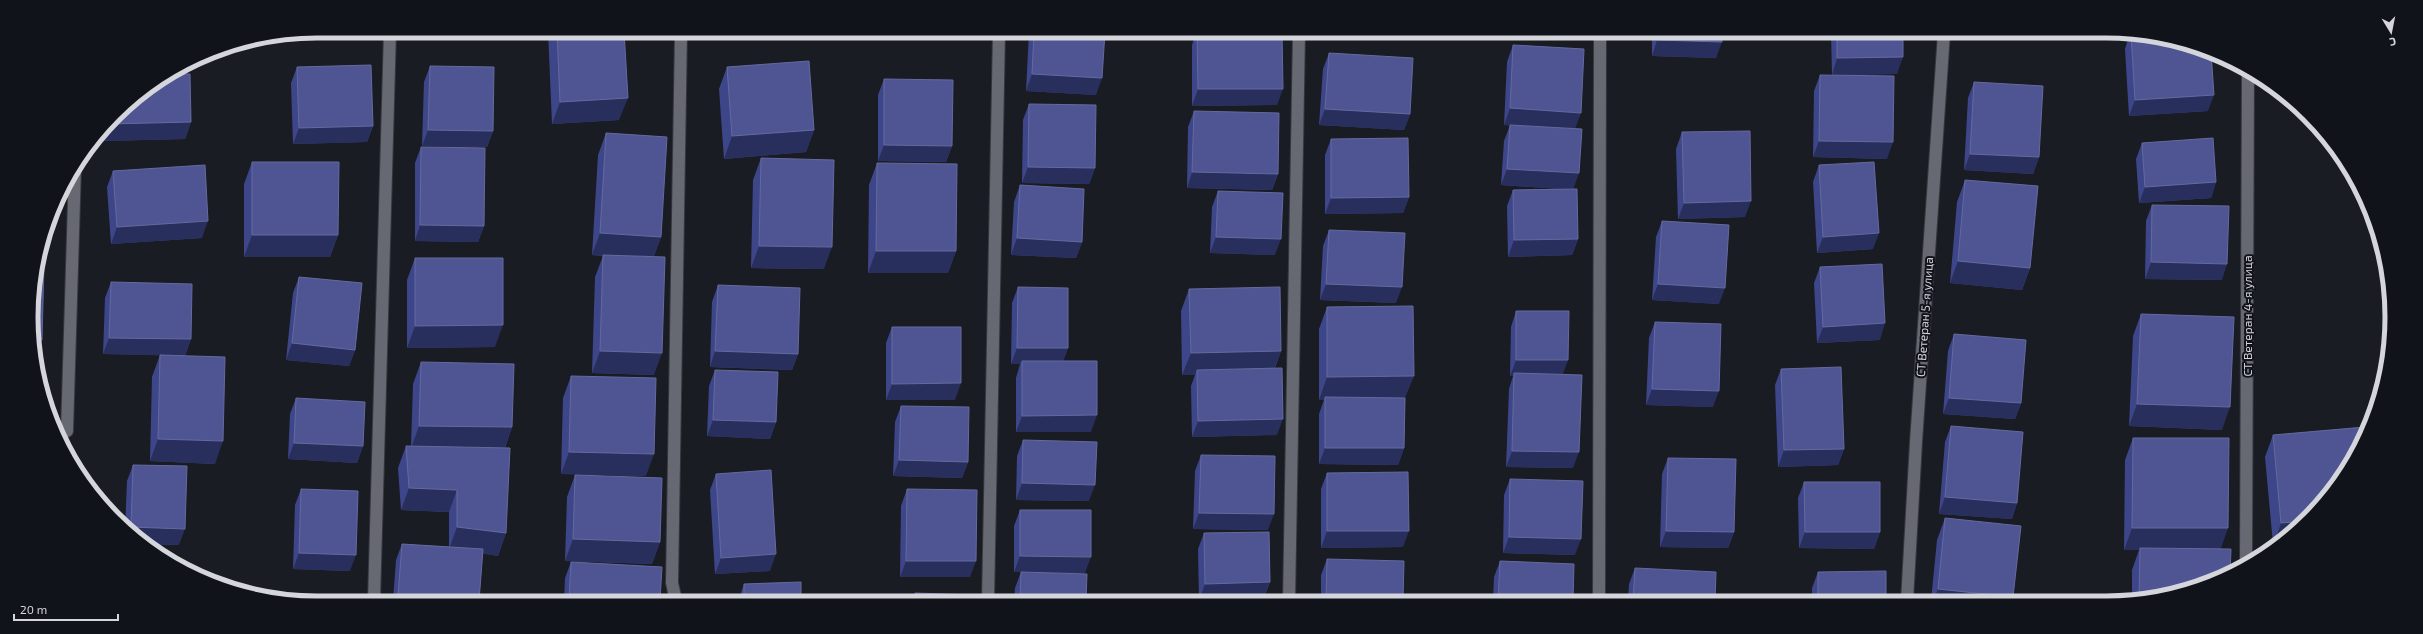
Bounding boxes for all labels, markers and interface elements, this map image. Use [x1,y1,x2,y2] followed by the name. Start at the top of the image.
[2371,12,2411,52] north arrow
[2388,35,2397,49] text: С
[2240,255,2255,377] street label: СТ Ветеран 4-я улица
[1913,257,1936,378] street label: СТ Ветеран 5-я улица
[14,596,118,622] scale bar
[20,602,47,616] text: 20 m

